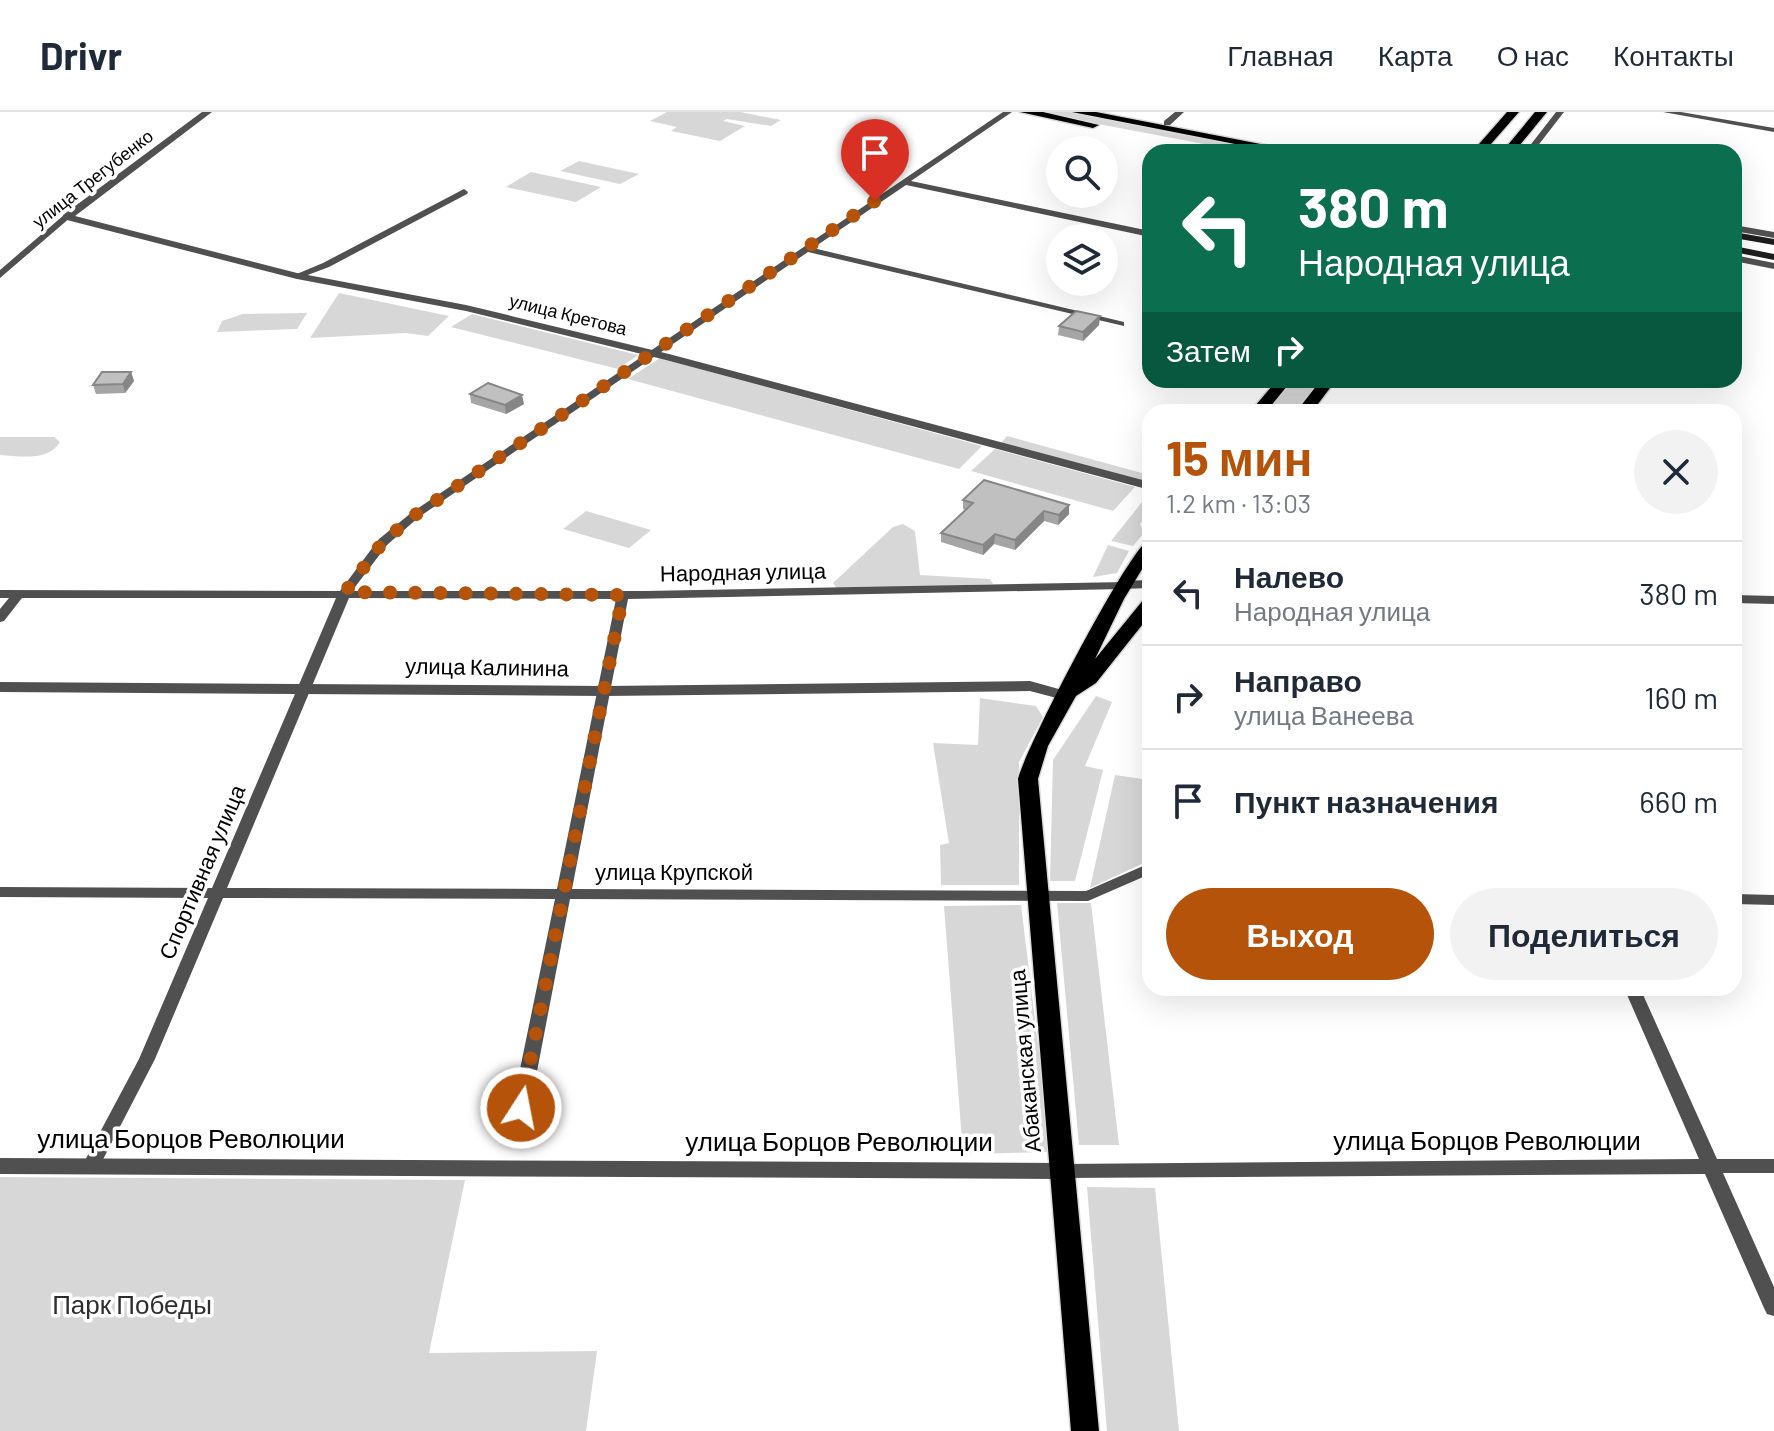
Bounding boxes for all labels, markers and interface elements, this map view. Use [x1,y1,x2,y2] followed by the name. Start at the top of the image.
[40,32,122,78] text: Drivr
[1227,38,1334,72] text: Главная
[1378,38,1453,72] text: Карта
[1497,38,1569,72] text: О нас
[1613,38,1734,72] text: Контакты
[841,119,909,201] pin
[28,124,157,232] street label: улица Трегубенко
[853,131,897,175] icon: arrive
[1046,136,1118,296] map controls
[1046,136,1118,208] button: search
[1298,172,1448,239] text: 380 m
[1166,176,1270,280] icon: left
[1046,224,1118,296] button: layers
[1298,240,1570,283] text: Народная улица
[507,289,630,340] street label: улица Кретова
[1267,328,1311,372] icon: right
[1166,332,1251,368] text: Затем
[1166,428,1312,486] text: 15 мин
[1634,430,1718,514] button: close
[1166,487,1311,518] text: 1.2 km · 13:03
[660,557,827,586] street label: Народная улица
[1234,558,1344,594] text: Налево
[1166,571,1210,615] icon: left
[1639,575,1718,611] text: 380 m
[1234,595,1430,626] text: Народная улица
[405,652,570,681] street label: улица Калинина
[1234,662,1362,698] text: Направо
[1166,675,1210,719] icon: right
[1644,679,1718,715] text: 160 m
[1234,699,1414,730] text: улица Ванеева
[1166,779,1210,823] icon: arrive
[153,780,251,963] street label: Спортивная улица
[1234,783,1498,819] text: Пункт назначения
[1639,783,1718,819] text: 660 m
[595,858,753,885] street label: улица Крупской
[1166,888,1434,980] button: Выход
[1450,888,1718,980] button: Поделиться
[1003,968,1046,1154] street label: Абаканская улица
[479,1066,563,1150] position arrow
[37,1122,345,1153] street label: улица Борцов Революции
[1333,1124,1641,1155] street label: улица Борцов Революции
[685,1125,993,1156] street label: улица Борцов Революции
[52,1288,212,1319] park label: Парк Победы

